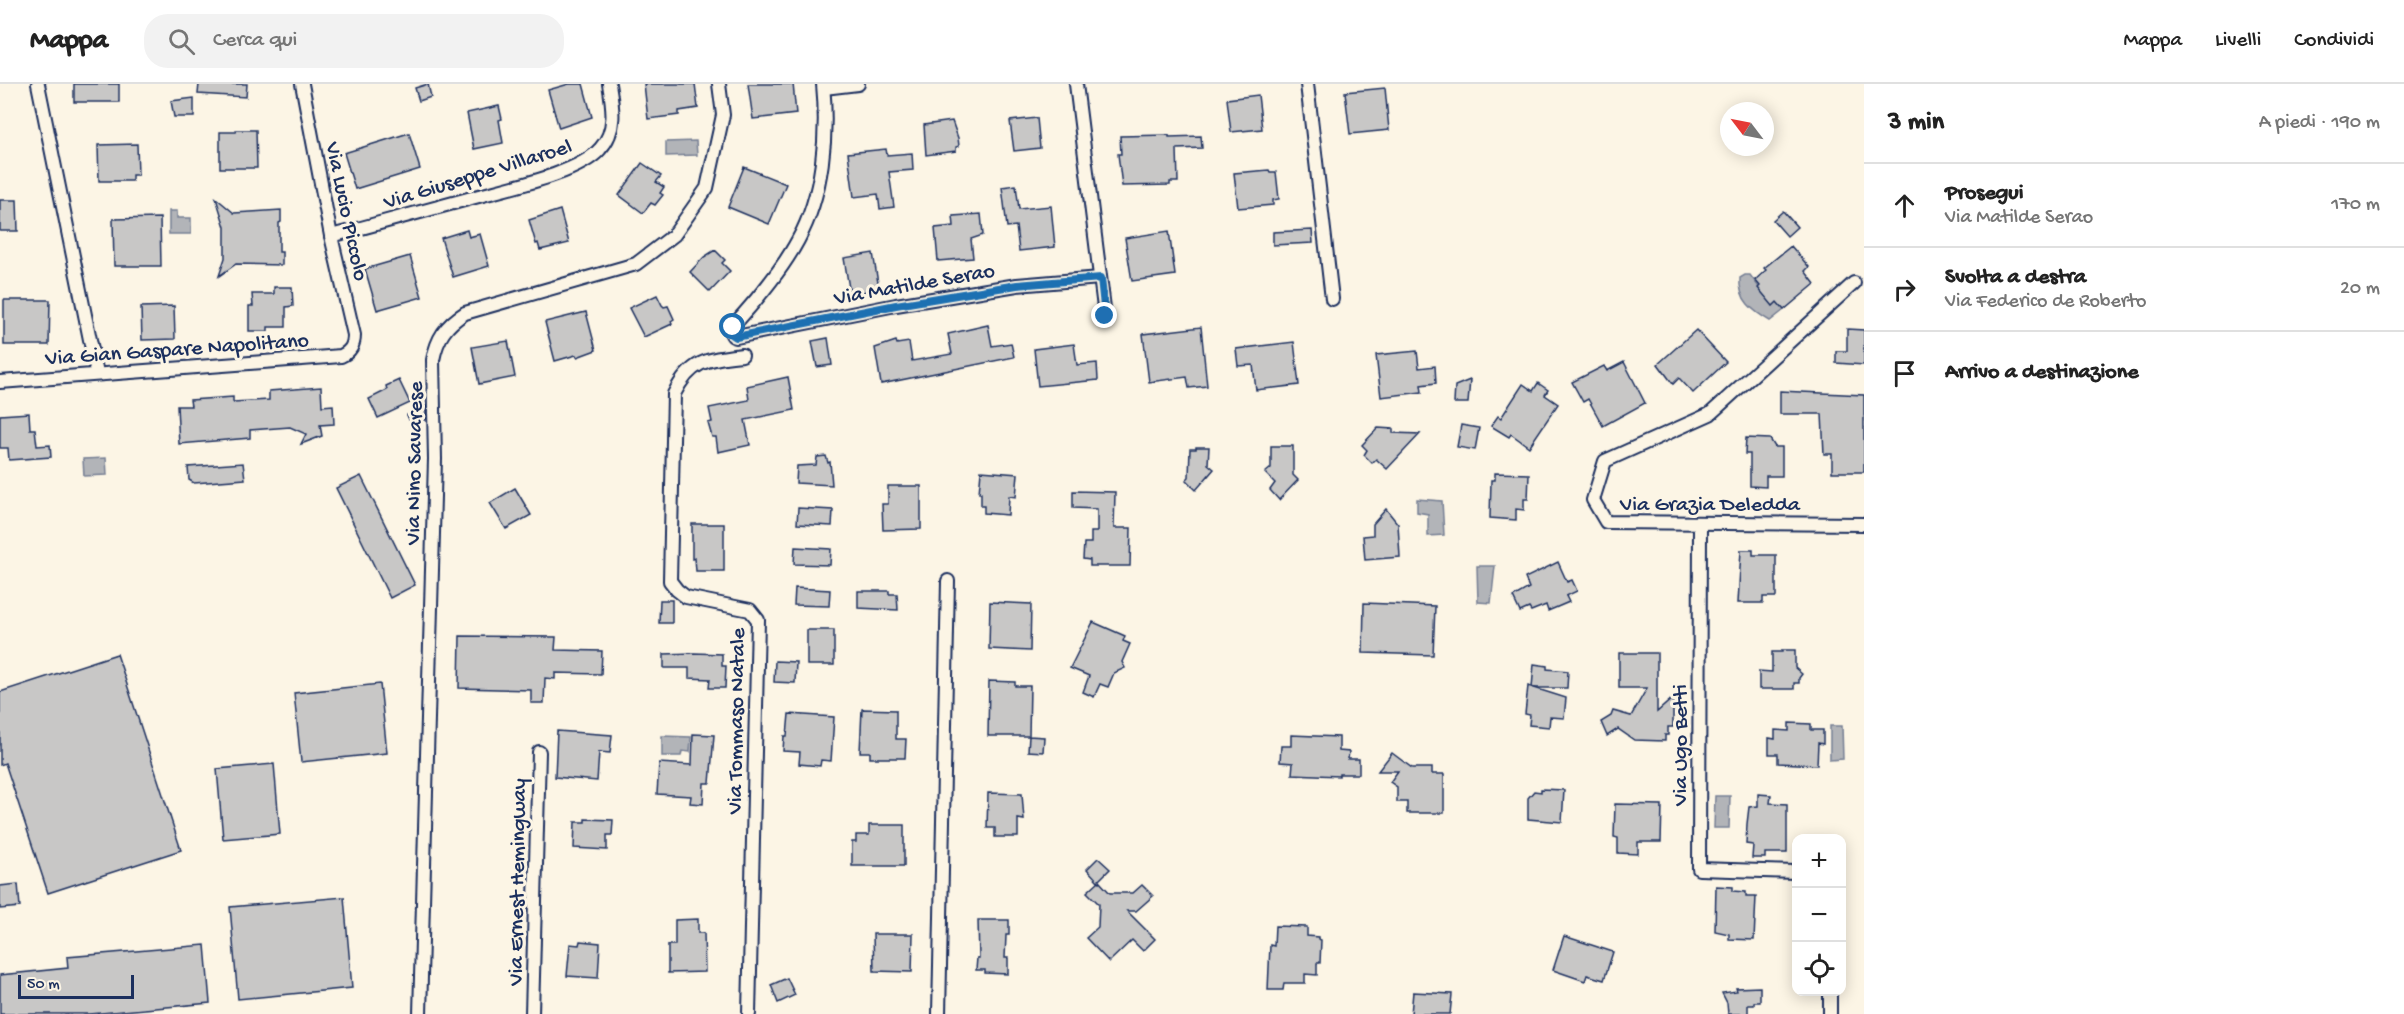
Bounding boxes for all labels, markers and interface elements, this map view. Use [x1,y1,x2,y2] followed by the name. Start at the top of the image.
[144,14,564,68] search box
[30,25,108,58] text: Mappa
[165,25,198,58] icon: search
[213,28,297,54] text: Cerca qui
[2123,29,2182,54] text: Mappa
[2215,29,2261,54] text: Livelli
[2294,29,2374,54] text: Condividi
[1720,102,1774,156] north arrow
[1888,108,1944,139] text: 3 min
[2259,112,2380,135] text: A piedi · 190 m
[380,135,576,217] street label: Via Giuseppe Villaroel
[317,139,372,284] street label: Via Lucio Piccolo
[1945,181,2023,207] text: Prosegui
[1888,189,1921,222] icon: ahead
[2331,194,2380,217] text: 170 m
[1945,207,2093,230] text: Via Matilde Serao
[831,259,997,313] street label: Via Matilde Serao
[1945,265,2086,291] text: Svolta a destra
[1888,273,1921,306] icon: right
[2340,278,2380,301] text: 20 m
[1945,291,2146,314] text: Via Federico de Roberto
[1091,302,1117,328] route end
[719,313,745,339] route start
[44,329,310,373] street label: Via Gian Gaspare Napolitano
[1888,357,1921,390] icon: arrive
[1945,360,2139,386] text: Arrivo a destinazione
[402,380,430,546] street label: Via Nino Savarese
[1619,493,1801,519] street label: Via Grazia Deledda
[723,627,753,816] street label: Via Tommaso Natale
[1669,684,1695,807] street label: Via Ugo Betti
[504,778,534,987] street label: Via Ernest Hemingway
[1792,834,1846,996] map controls
[1792,834,1846,888] button: +
[1792,888,1846,942] button: −
[1792,942,1846,996] button: locate
[18,972,134,1000] scale bar
[27,976,60,995] text: 50 m

